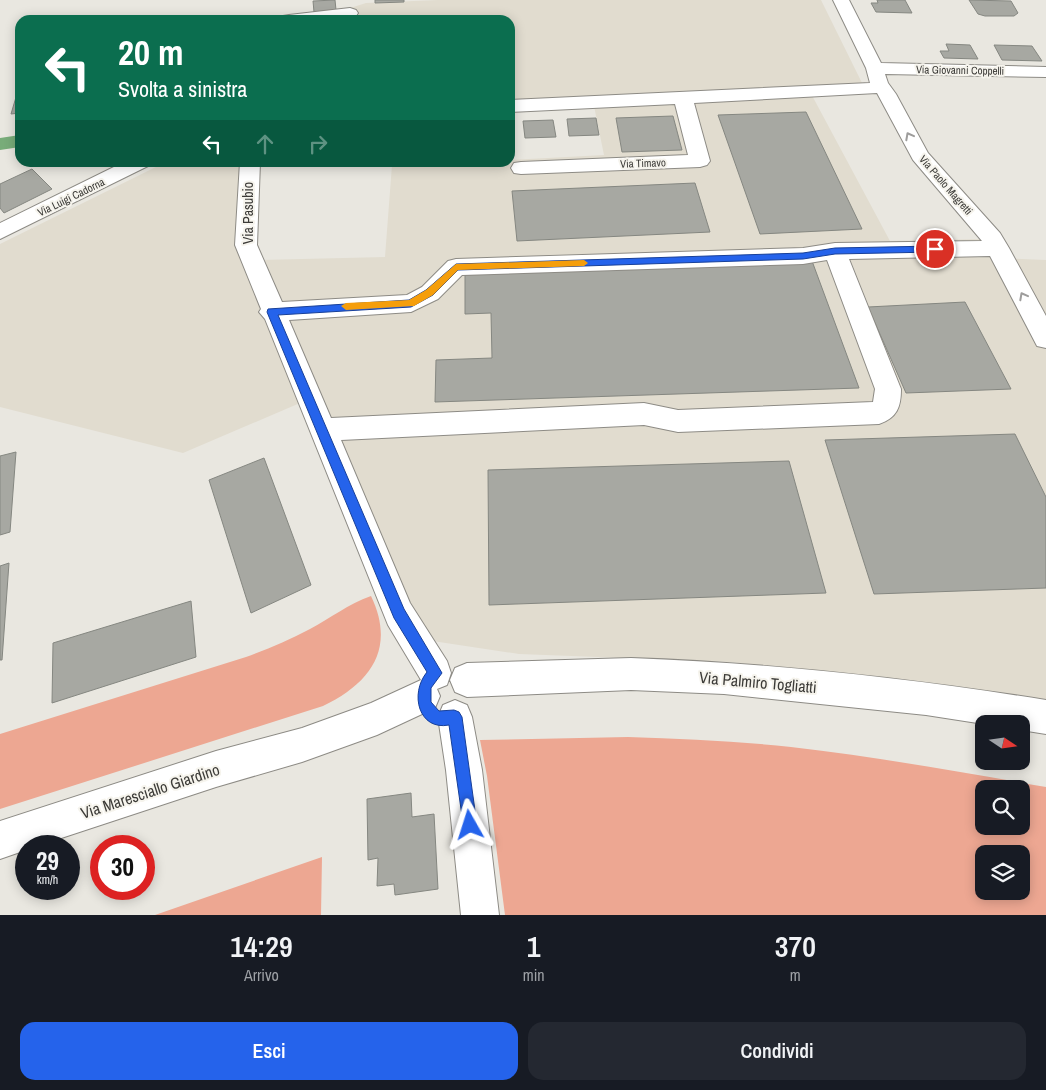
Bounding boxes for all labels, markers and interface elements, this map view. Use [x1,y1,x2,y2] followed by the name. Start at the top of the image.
[118,29,183,76] text: 20 m
[35,35,100,100] icon: left
[916,62,1004,78] street label: Via Giovanni Coppelli
[118,74,247,104] text: Svolta a sinistra
[198,130,226,158] icon: left
[251,130,279,158] icon: ahead
[304,130,332,158] icon: right
[905,132,915,141] one-way arrow
[916,152,976,218] street label: Via Paolo Magretti
[620,155,666,171] street label: Via Timavo
[35,175,107,219] street label: Via Luigi Cadorna
[239,182,257,244] street label: Via Pasubio
[914,228,956,270] pin
[921,235,949,263] icon: arrive
[1019,292,1029,301] one-way arrow
[698,666,818,698] street label: Via Palmiro Togliatti
[975,715,1030,770] north arrow
[975,715,1030,900] map controls
[78,758,222,824] street label: Via Maresciallo Giardino
[975,780,1030,835] button: search
[443,798,495,850] position arrow
[90,835,155,900] speed limit sign: 30
[36,844,59,878] text: 29
[975,845,1030,900] button: layers
[37,872,58,888] text: km/h
[230,926,293,966] text: 14:29
[527,926,541,966] text: 1
[775,926,816,966] text: 370
[244,964,279,986] text: Arrivo
[523,964,545,986] text: min
[790,964,801,986] text: m
[20,1022,518,1080] button: Esci
[528,1022,1026,1080] button: Condividi

